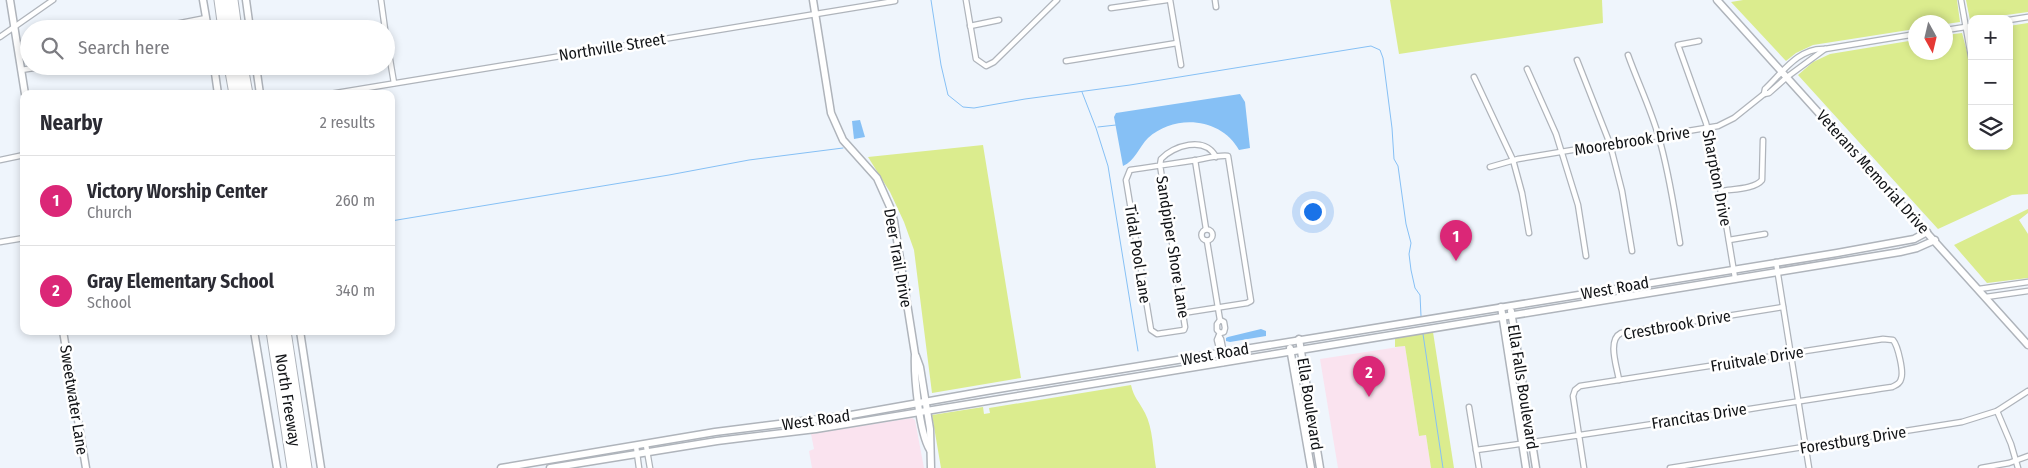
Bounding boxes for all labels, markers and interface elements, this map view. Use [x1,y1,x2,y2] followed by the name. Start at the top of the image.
[1908,15,1953,60] north arrow
[1968,15,2013,150] map controls
[1968,15,2013,60] button: +
[20,20,395,75] search box
[557,29,667,65] street label: Northville Street
[38,34,66,62] icon: search
[78,36,170,59] text: Search here
[1968,60,2013,105] button: −
[1968,105,2013,150] button: layers
[1813,106,1934,238] street label: Veterans Memorial Drive
[40,110,102,136] text: Nearby
[320,113,375,132] text: 2 results
[1573,122,1691,160] street label: Moorebrook Drive
[1698,128,1736,228] street label: Sharpton Drive
[1152,174,1194,320] street label: Sandpiper Shore Lane
[87,180,268,203] text: Victory Worship Center
[53,191,59,210] text: 1
[336,191,375,210] text: 260 m
[1300,199,1326,225] your location
[87,203,132,222] text: Church
[1121,203,1155,305] street label: Tidal Pool Lane
[880,207,916,309] street label: Deer Trail Drive
[1440,220,1472,261] pin: 1
[87,270,274,293] text: Gray Elementary School
[1580,273,1650,303] street label: West Road
[52,281,60,300] text: 2
[336,281,375,300] text: 340 m
[87,293,131,312] text: School
[1622,306,1732,344] street label: Crestbrook Drive
[1504,323,1542,451] street label: Ella Falls Boulevard
[1180,339,1250,369] street label: West Road
[1709,342,1805,376] street label: Fruitvale Drive
[56,344,92,456] street label: Sweetwater Lane
[271,352,305,449] street label: North Freeway
[1293,356,1327,452] street label: Ella Boulevard
[1353,356,1385,397] pin: 2
[1650,399,1748,433] street label: Francitas Drive
[781,406,851,434] street label: West Road
[1798,422,1908,458] street label: Forestburg Drive

